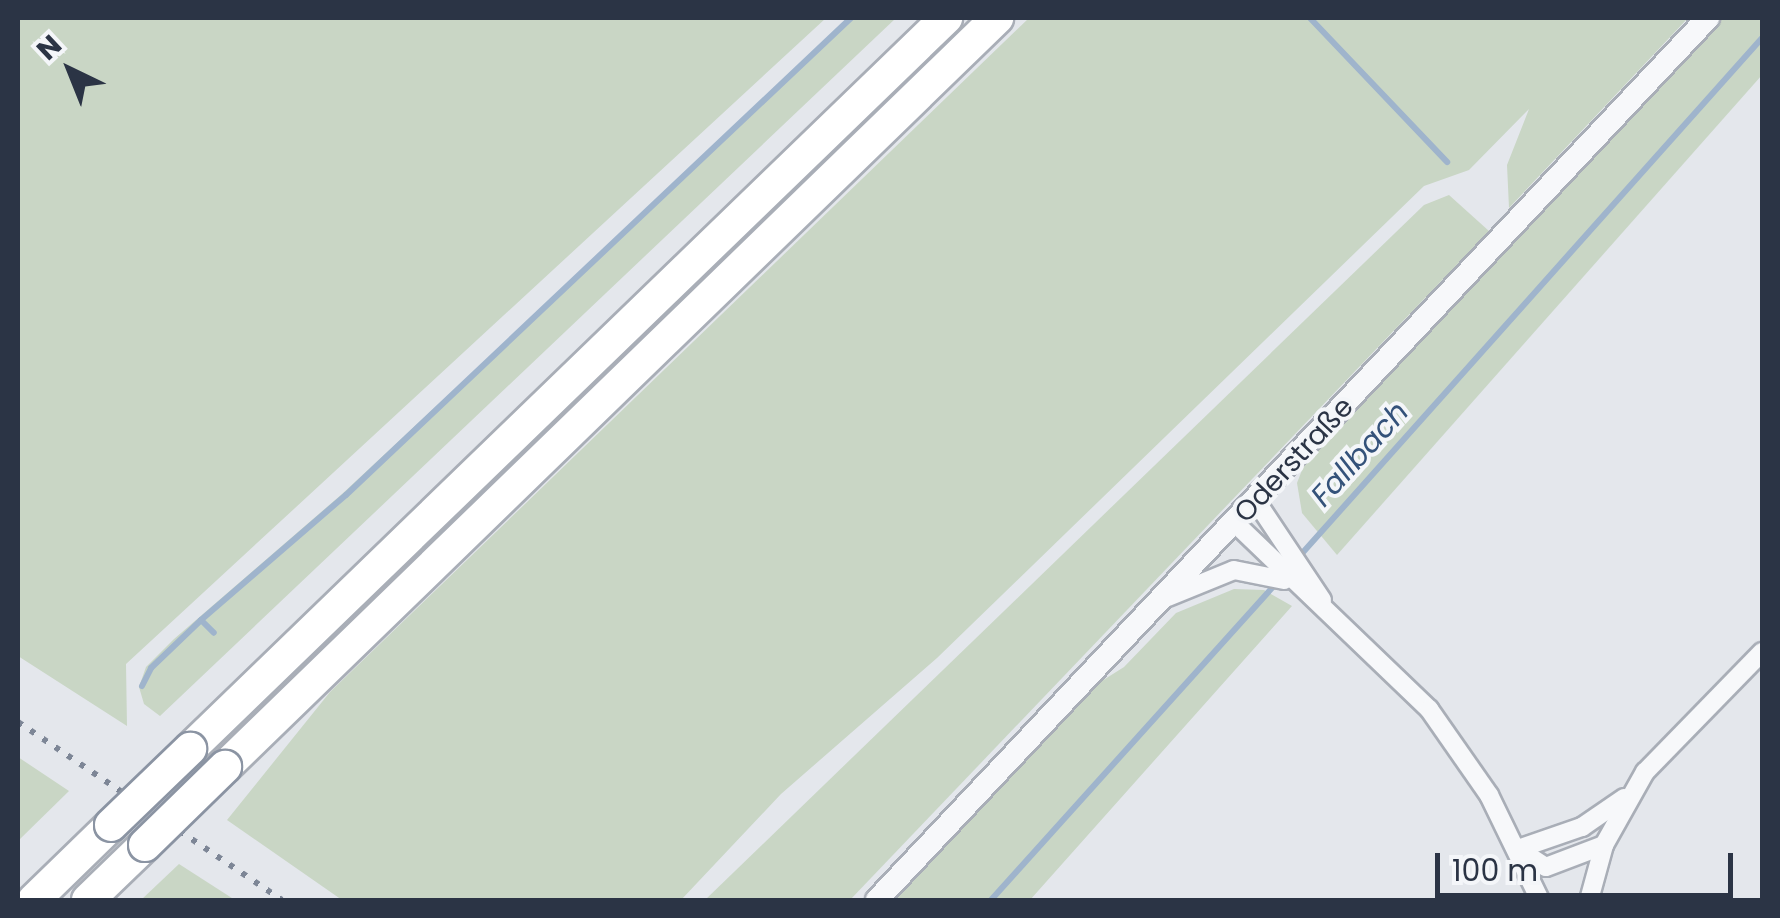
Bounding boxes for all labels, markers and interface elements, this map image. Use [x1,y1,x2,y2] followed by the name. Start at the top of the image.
[20,20,120,120] north arrow
[28,26,70,69] text: N
[1227,390,1361,530] street label: Oderstraße
[1304,394,1416,514] water label: Fallbach
[1440,833,1738,895] scale bar
[1452,849,1538,892] text: 100 m

